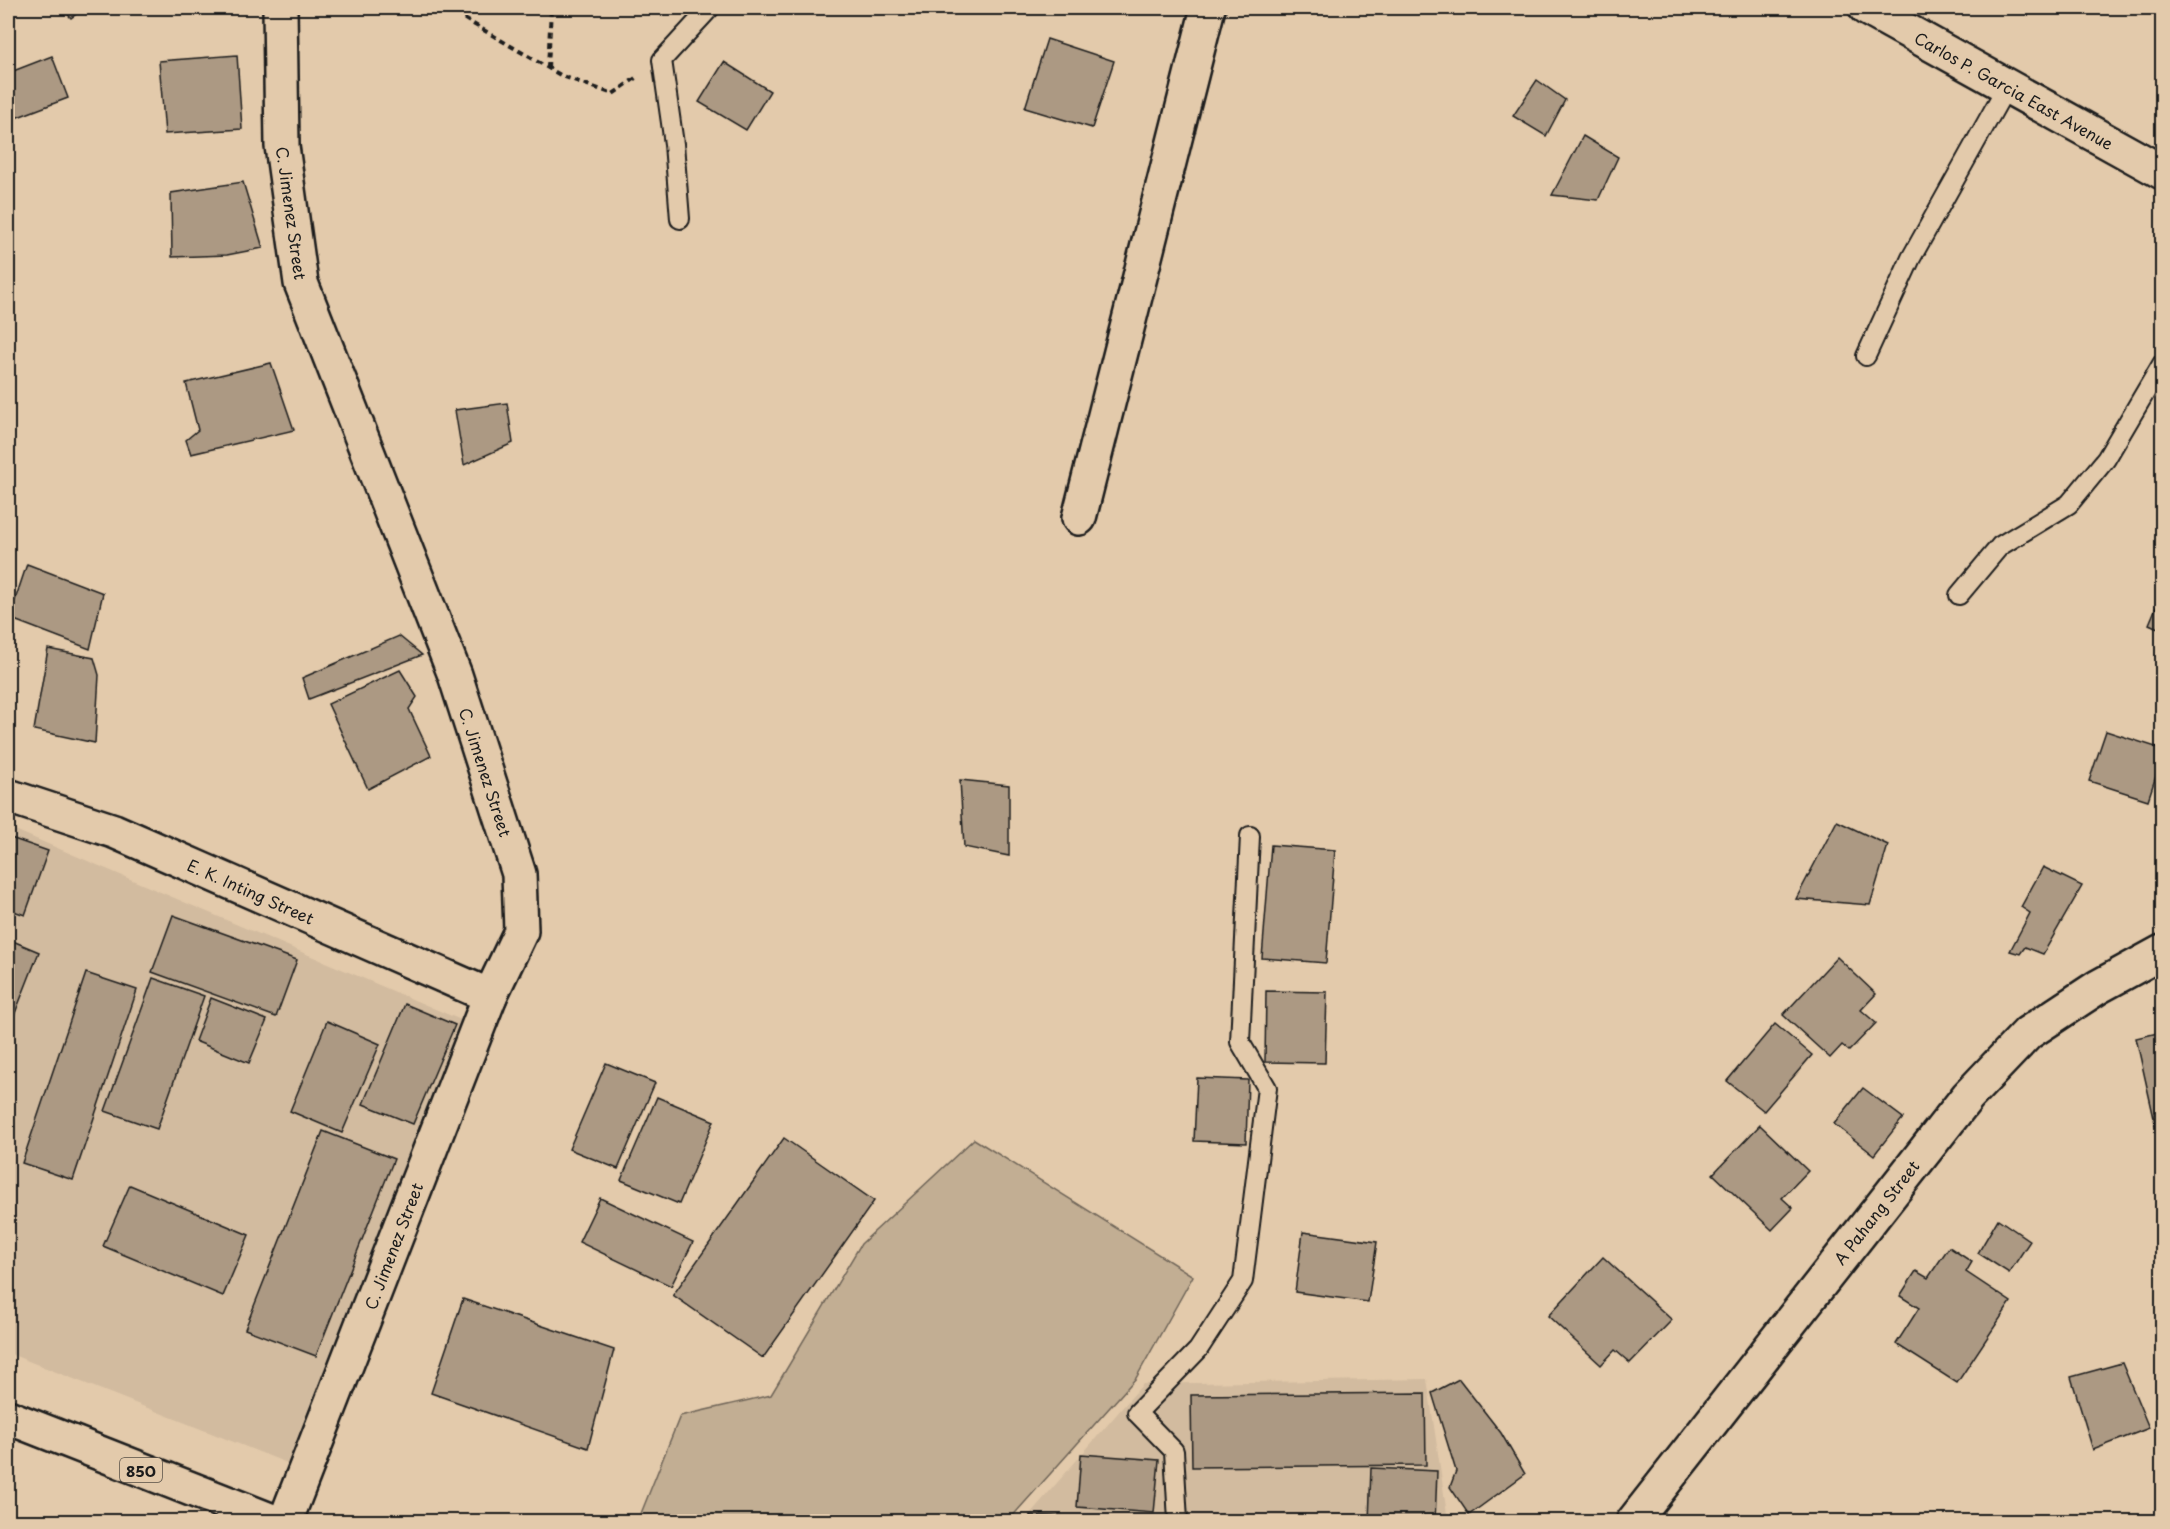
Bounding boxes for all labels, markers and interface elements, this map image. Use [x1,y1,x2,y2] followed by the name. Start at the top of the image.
[1910,25,2118,155] street label: Carlos P. Garcia East Avenue
[271,145,313,282] street label: C. Jimenez Street
[454,704,518,840] street label: C. Jimenez Street
[184,852,319,930] street label: E. K. Inting Street
[1827,1154,1925,1269] street label: A Pahang Street
[358,1178,428,1313] street label: C. Jimenez Street
[120,1458,162,1482] road number: 850

